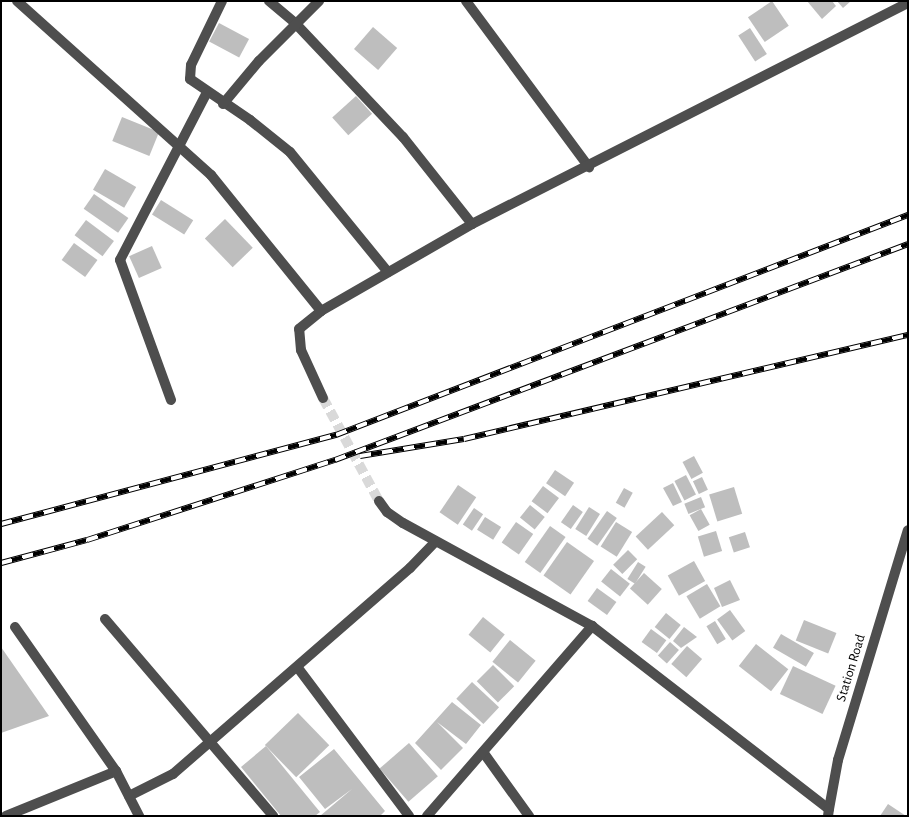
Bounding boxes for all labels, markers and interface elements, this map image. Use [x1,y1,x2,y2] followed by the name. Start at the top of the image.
[833,632,869,704] street label: Station Road

